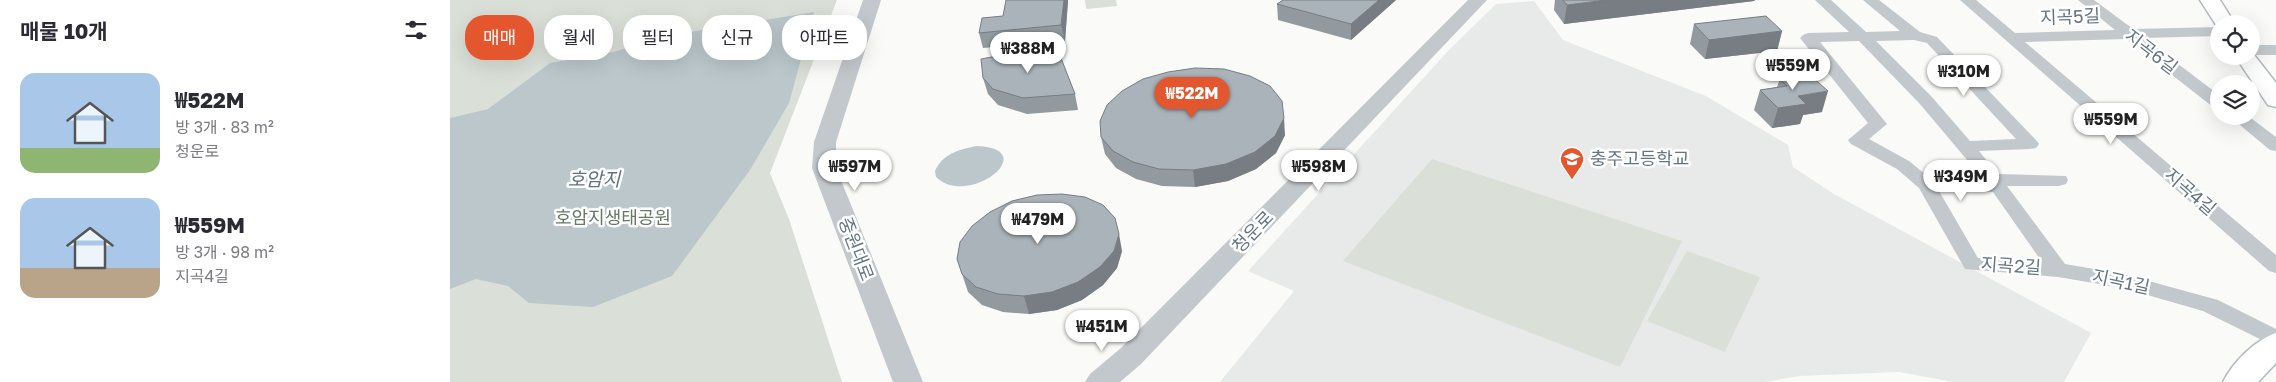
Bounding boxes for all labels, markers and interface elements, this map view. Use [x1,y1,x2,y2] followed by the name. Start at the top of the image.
[2040,4,2100,28] street label: 지곡5길
[465,15,534,60] chip: 매매
[544,15,613,60] chip: 월세
[623,15,692,60] chip: 필터
[702,15,772,60] chip: 신규
[782,15,867,60] chip: 아파트
[2210,15,2260,125] map controls
[2210,15,2260,65] button: locate
[402,16,430,44] icon: filters
[20,18,108,44] text: 매물 10개
[2121,24,2182,78] street label: 지곡6길
[993,32,1063,74] pin: ₩388M
[1001,38,1055,58] text: ₩388M
[1758,48,1828,91] pin: ₩559M
[1929,54,1999,97] pin: ₩310M
[1766,55,1820,75] text: ₩559M
[1938,61,1990,81] text: ₩310M
[2210,75,2260,125] button: layers
[1157,76,1227,119] pin: ₩522M
[1166,83,1218,103] text: ₩522M
[175,87,245,113] text: ₩522M
[60,93,120,153] icon: home
[2076,102,2146,145] pin: ₩559M
[2084,109,2138,129] text: ₩559M
[175,117,274,137] text: 방 3개 · 83 m²
[175,141,219,161] text: 청운로
[1559,146,1585,180] school or university icon: 충주고등학교
[1590,147,1689,169] place label: 충주고등학교
[820,150,890,192] pin: ₩597M
[1284,150,1354,192] pin: ₩598M
[829,156,881,176] text: ₩597M
[1292,156,1346,176] text: ₩598M
[1926,160,1996,202] pin: ₩349M
[2161,163,2221,219] street label: 지곡4길
[1934,166,1988,186] text: ₩349M
[568,167,622,190] water label: 호암지
[1003,202,1073,245] pin: ₩479M
[555,206,671,228] park label: 호암지생태공원
[1227,206,1277,257] street label: 청운로
[1012,209,1064,229] text: ₩479M
[175,212,245,238] text: ₩559M
[835,214,879,284] street label: 중원대로
[60,218,120,278] icon: home
[175,242,274,262] text: 방 3개 · 98 m²
[1980,252,2042,278] street label: 지곡2길
[2090,264,2152,298] street label: 지곡1길
[175,266,229,286] text: 지곡4길
[1067,310,1137,352] pin: ₩451M
[1076,316,1128,336] text: ₩451M

